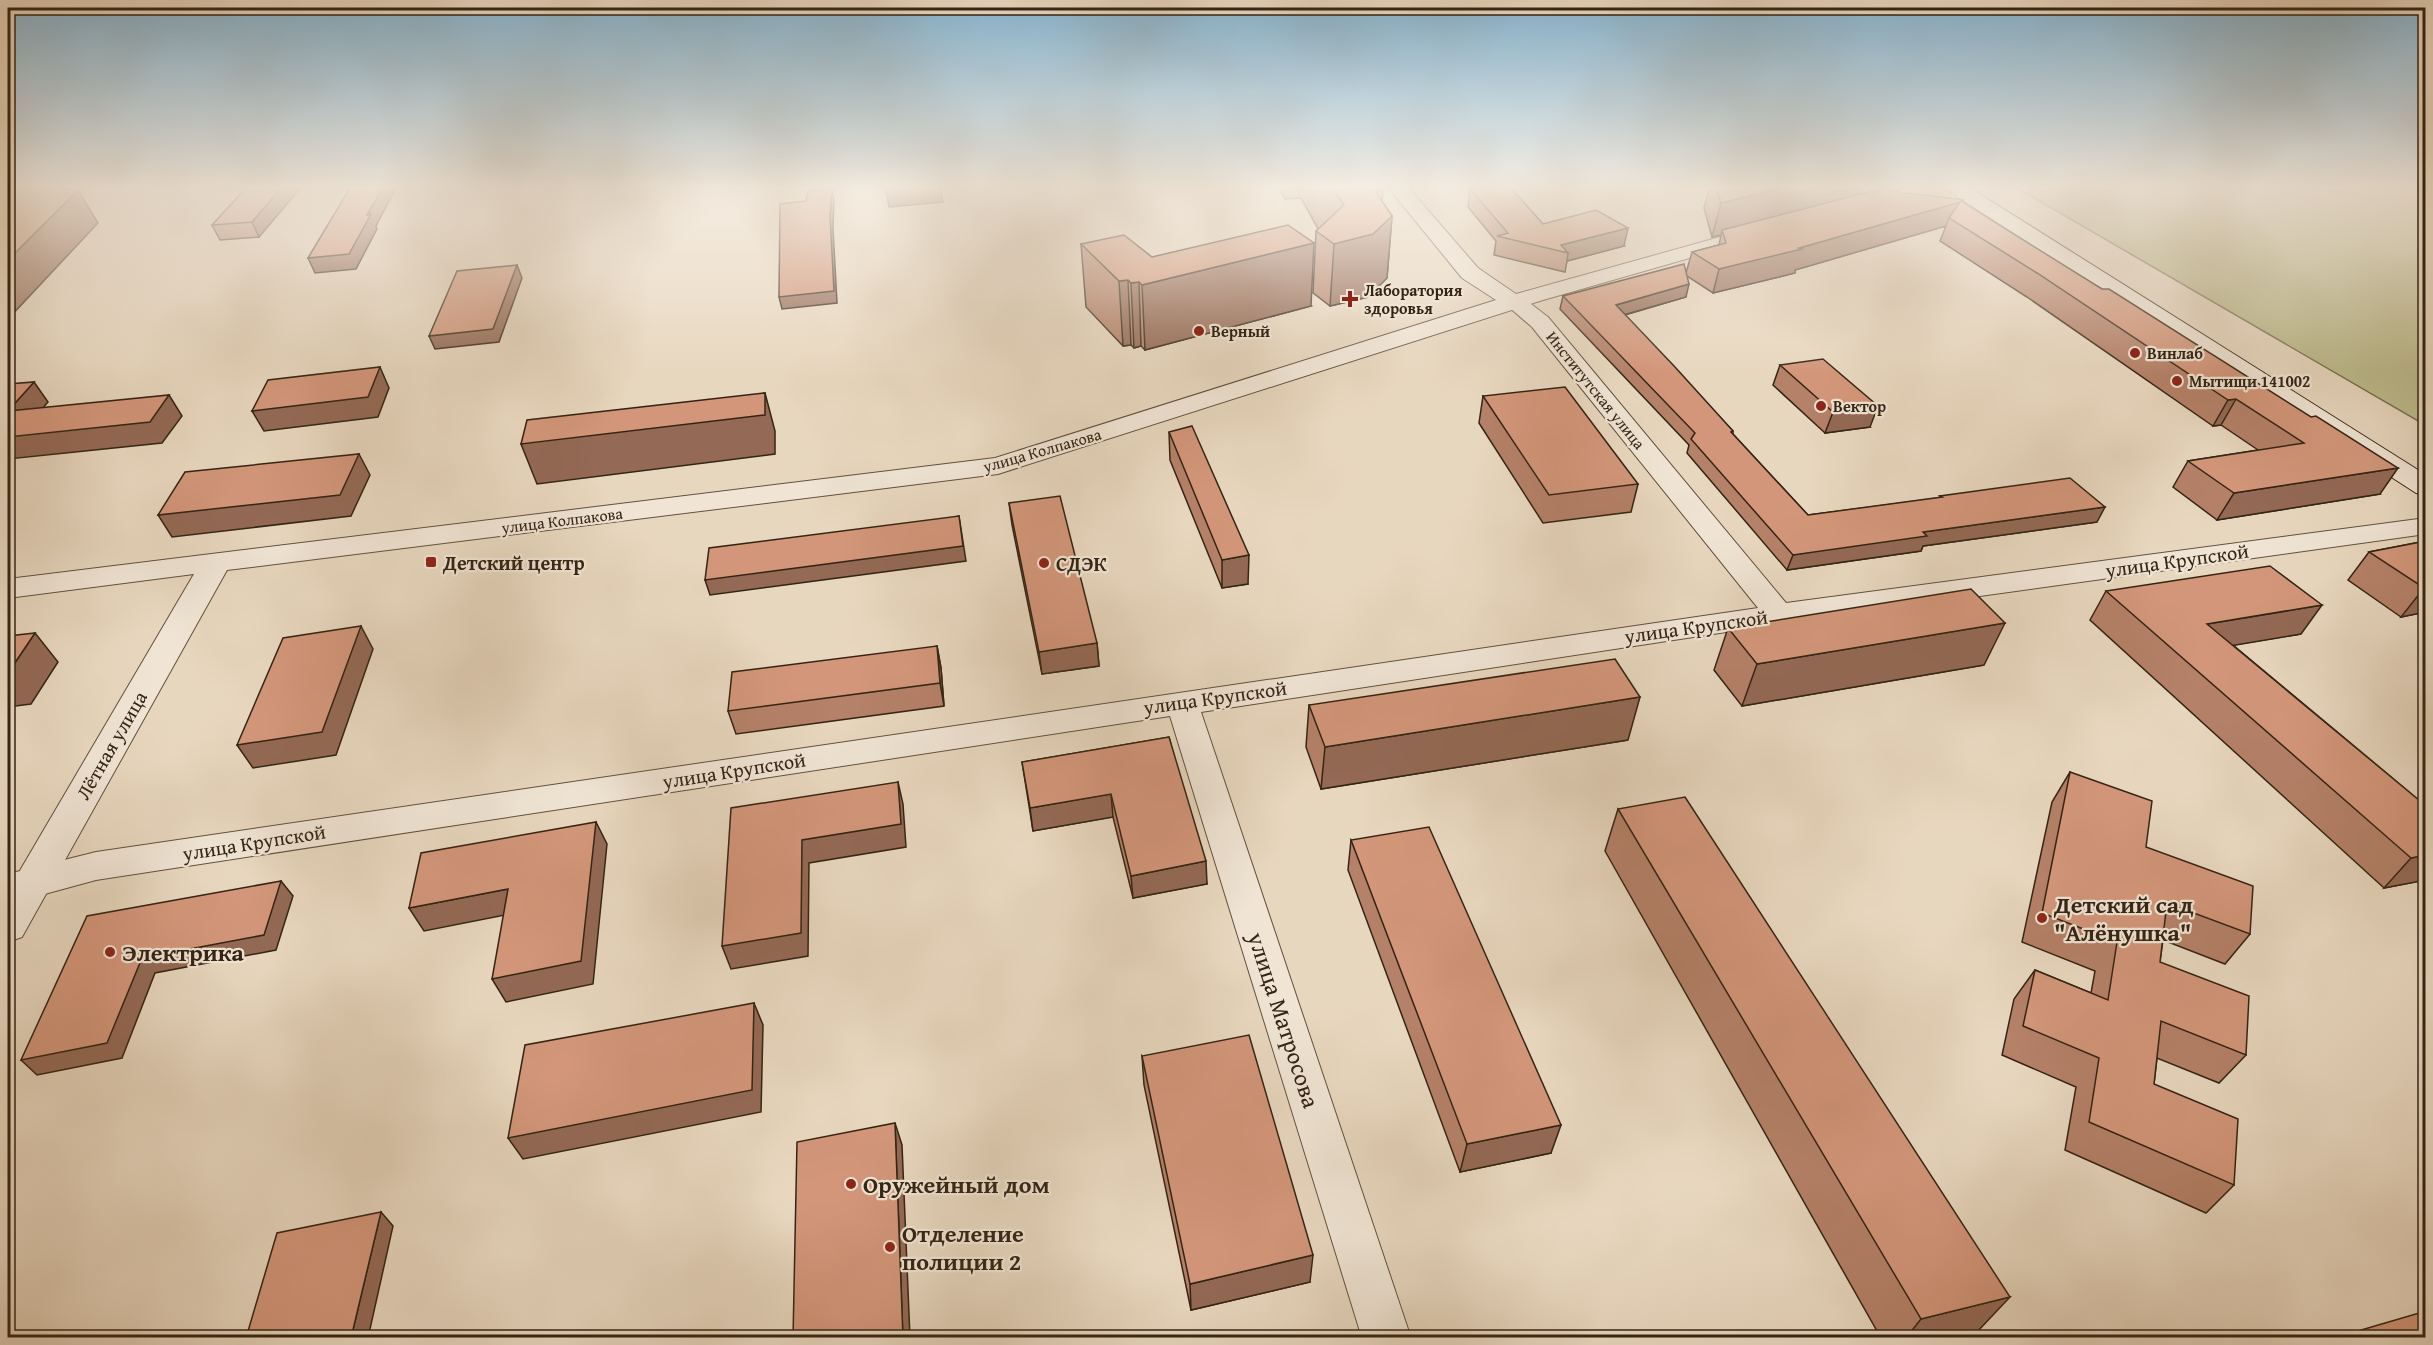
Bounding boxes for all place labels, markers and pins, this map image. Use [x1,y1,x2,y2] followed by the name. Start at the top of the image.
[1364,278,1463,320] place label: Лаборатория здоровья
[1341,290,1359,308] marker: Лаборатория здоровья
[1211,319,1270,343] place label: Верный
[1192,324,1206,338] marker: Верный
[2147,341,2203,365] place label: Винлаб
[2128,346,2142,360] marker: Винлаб
[2189,369,2310,393] place label: Мытищи 141002
[2170,374,2184,388] marker: Мытищи 141002
[1833,394,1886,418] place label: Вектор
[1814,399,1828,413] marker: Вектор
[442,548,585,577] place label: Детский центр
[1056,549,1107,578] place label: СДЭК
[424,555,438,569] marker: Детский центр
[1037,556,1051,570] marker: СДЭК
[2053,887,2194,950] place label: Детский сад "Алёнушка"
[2035,911,2049,925] marker: Детский сад "Алёнушка"
[122,935,245,970] place label: Электрика
[103,945,117,959] marker: Электрика
[863,1167,1050,1202] place label: Оружейный дом
[844,1177,858,1191] marker: Оружейный дом
[902,1216,1024,1279] place label: Отделение полиции 2
[883,1240,897,1254] marker: Отделение полиции 2

